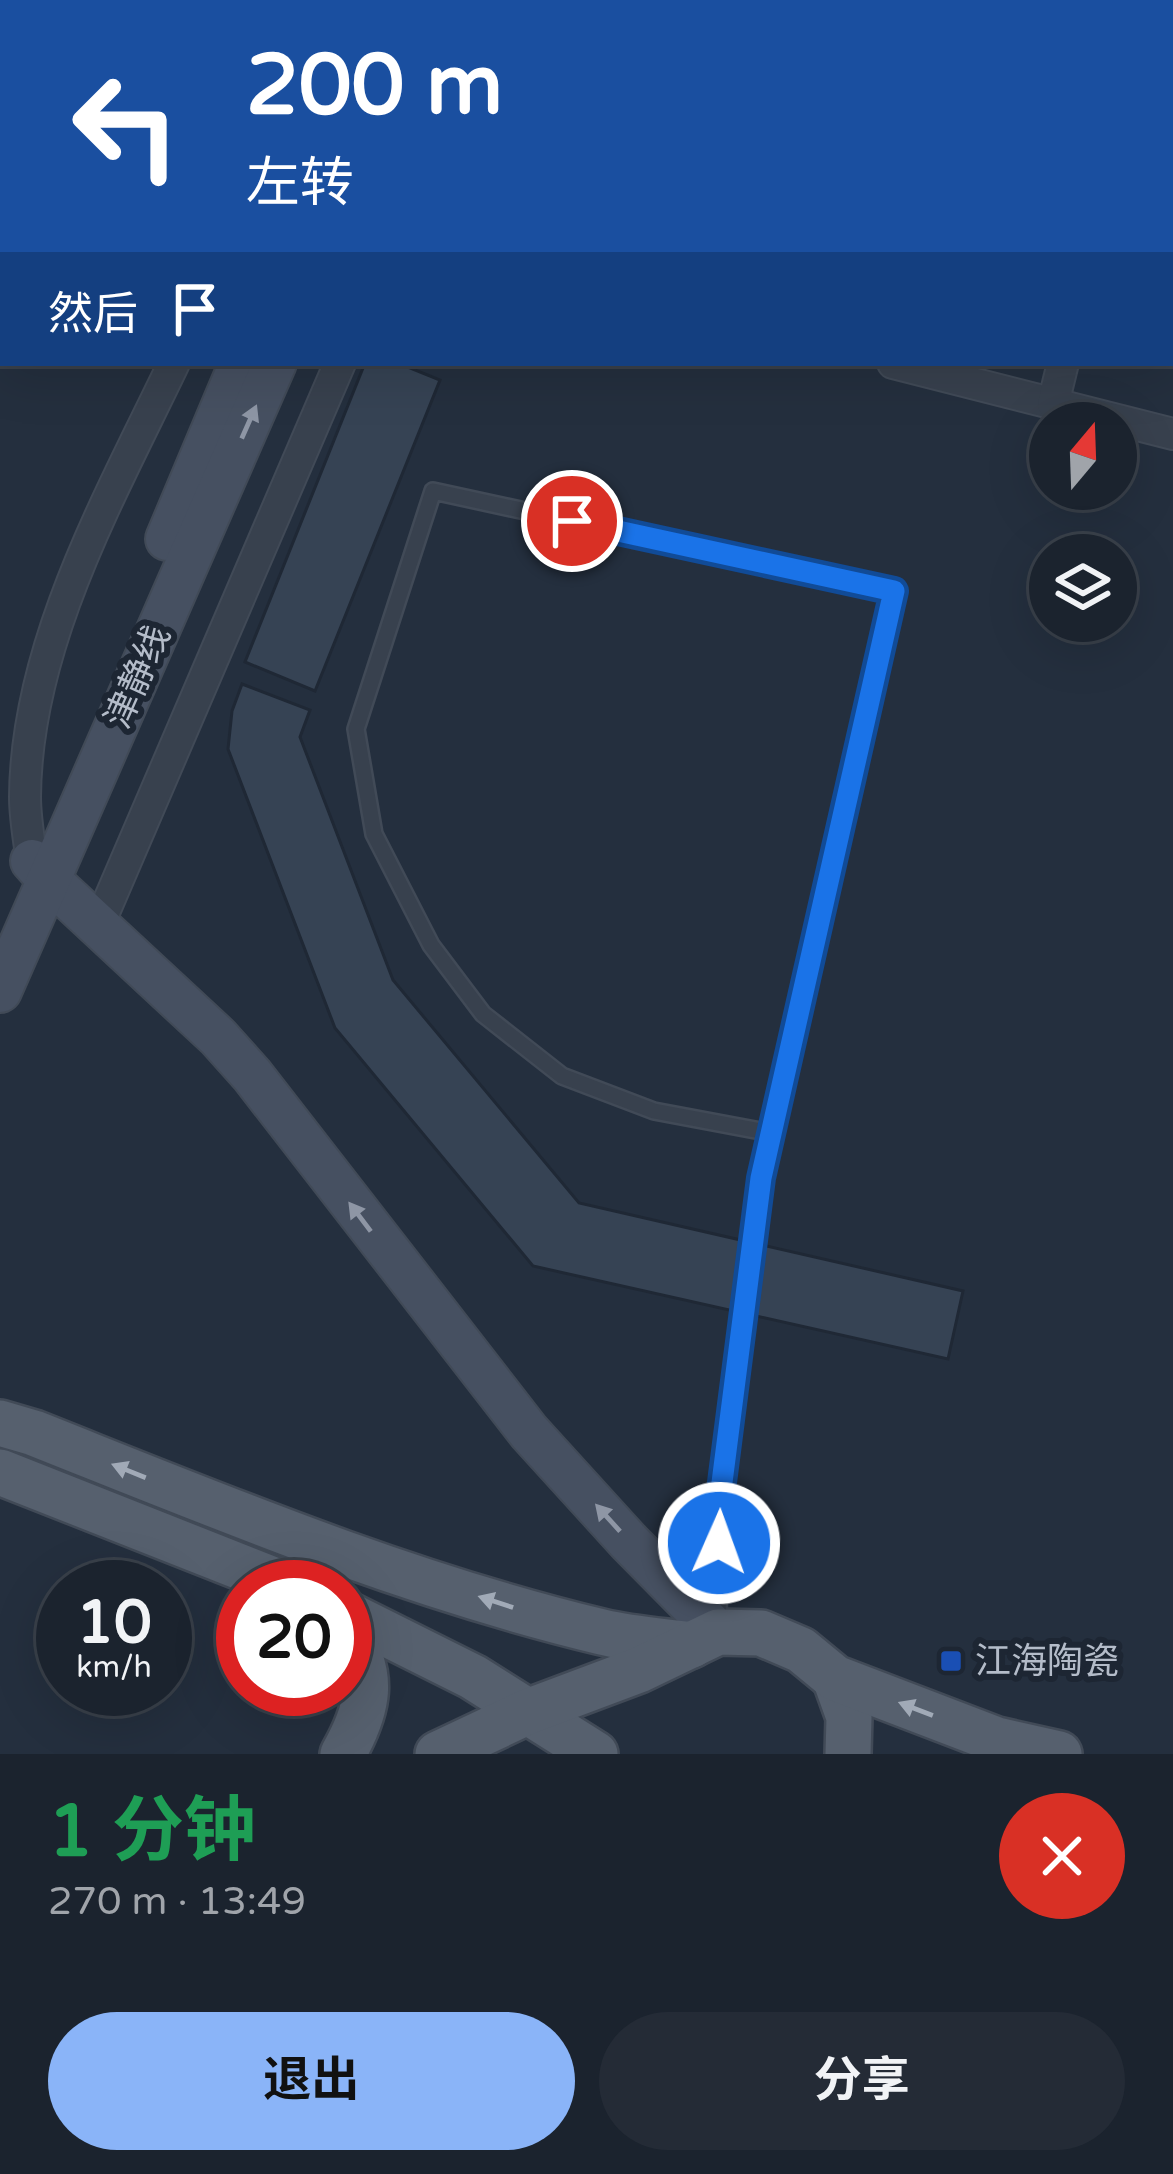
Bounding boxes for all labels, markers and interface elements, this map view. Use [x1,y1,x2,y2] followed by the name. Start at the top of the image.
[246,36,503,137] text: 200 m
[48,48,204,204] icon: left
[246,151,354,216] text: 左转
[162,276,228,342] icon: arrive
[48,288,138,342] text: 然后
[1029,402,1137,510] north arrow
[1029,402,1137,642] map controls
[240,404,260,439] one-way arrow
[521,470,623,572] pin
[539,488,605,554] icon: arrive
[1029,534,1137,642] button: layers
[96,619,180,735] street label: 津静线
[349,1201,373,1232] one-way arrow
[111,1461,147,1480] one-way arrow
[656,1480,782,1606] position arrow
[594,1504,621,1533] one-way arrow
[216,1560,372,1716] speed limit sign: 20
[76,1587,152,1659] text: 10
[477,1592,514,1610] one-way arrow
[975,1640,1119,1683] place label: 江海陶瓷
[938,1648,964,1674] marker: 江海陶瓷
[76,1649,152,1686] text: km/h
[898,1698,934,1717] one-way arrow
[48,1789,256,1876] text: 1 分钟
[999,1793,1125,1919] button: close
[48,1878,306,1925] text: 270 m · 13:49
[48,2012,575,2150] button: 退出
[599,2012,1125,2150] button: 分享

